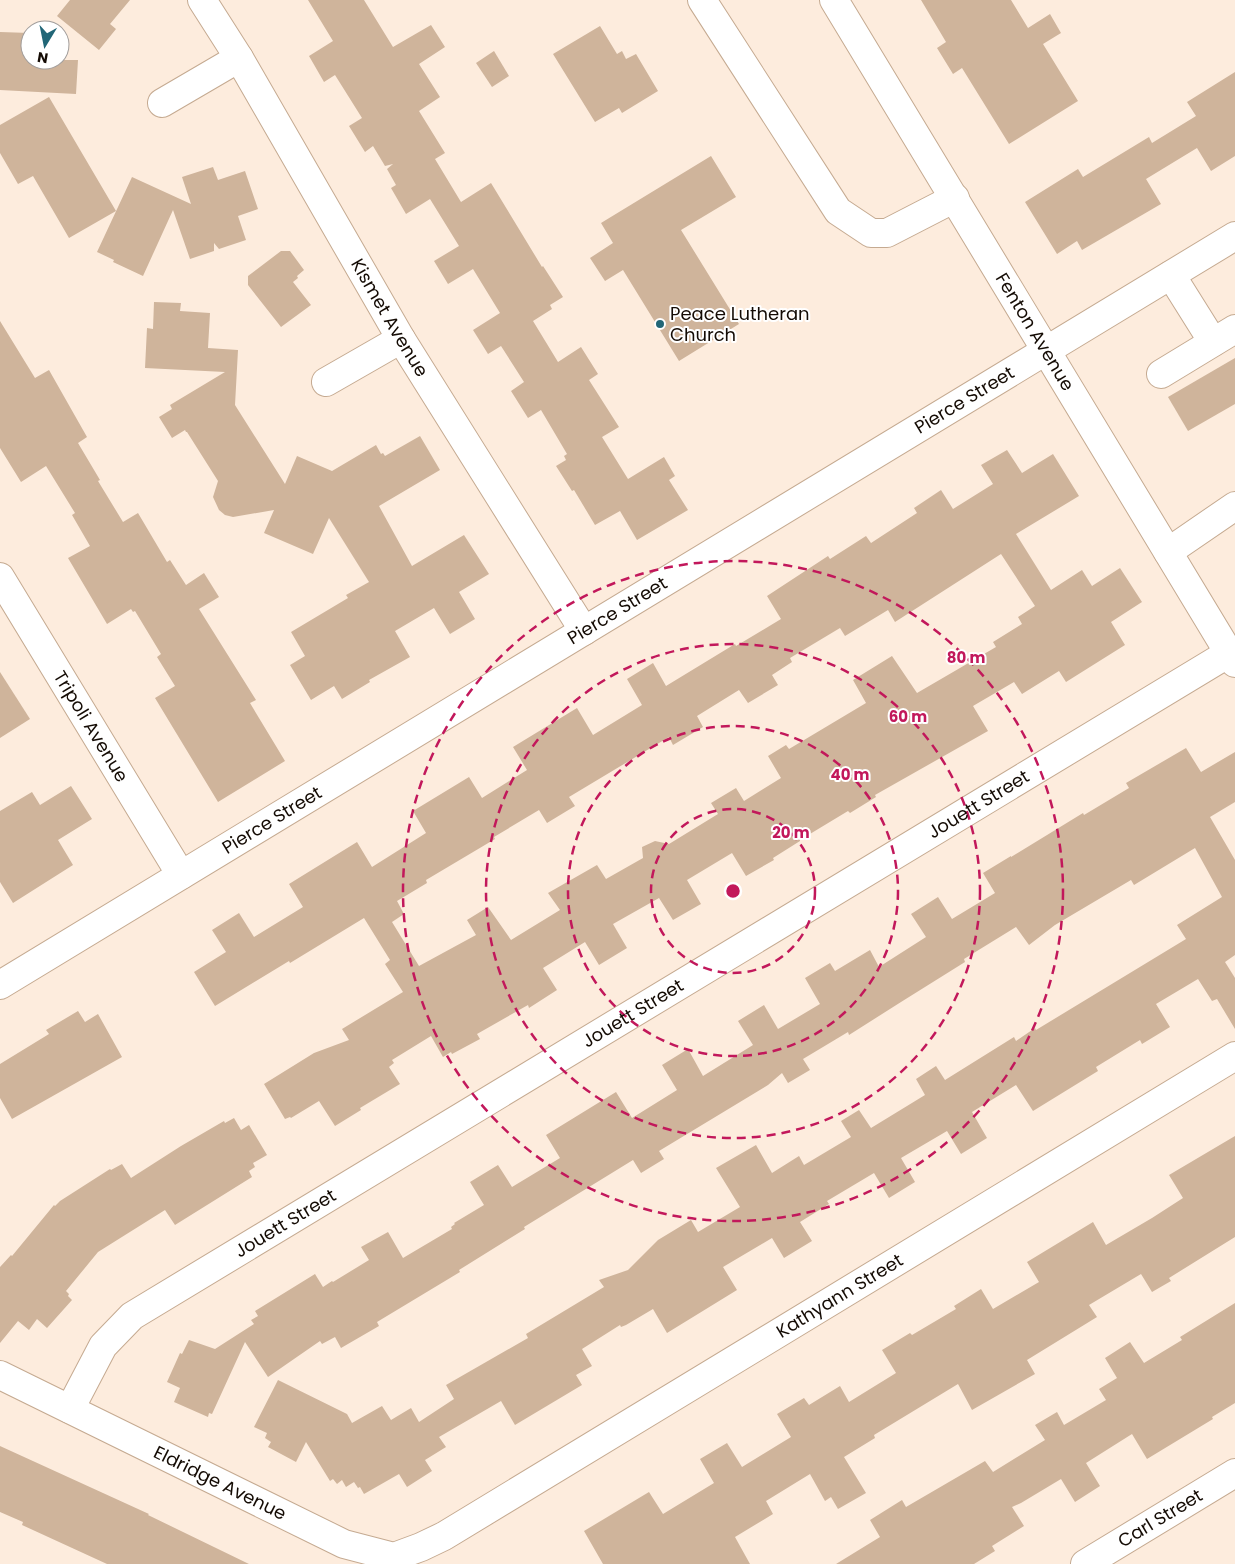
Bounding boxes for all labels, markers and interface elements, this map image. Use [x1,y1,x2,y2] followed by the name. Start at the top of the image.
[20,20,70,70] north arrow
[36,47,50,69] text: N
[345,254,435,381] street label: Kismet Avenue
[990,268,1081,395] street label: Fenton Avenue
[670,301,810,347] place label: Peace Lutheran Church
[654,318,666,330] marker: Peace Lutheran Church
[910,360,1019,439] street label: Pierce Street
[563,570,672,650] street label: Pierce Street
[947,647,985,668] text: 80 m
[48,666,135,787] street label: Tripoli Avenue
[889,706,927,727] text: 60 m
[830,764,870,785] text: 40 m
[923,764,1034,844] street label: Jouett Street
[217,780,326,860] street label: Pierce Street
[772,822,810,843] text: 20 m
[724,882,742,900] centre of rings
[577,973,688,1053] street label: Jouett Street
[230,1183,341,1263] street label: Jouett Street
[771,1247,907,1344] street label: Kathyann Street
[150,1439,291,1526] street label: Eldridge Avenue
[1113,1483,1207,1553] street label: Carl Street

